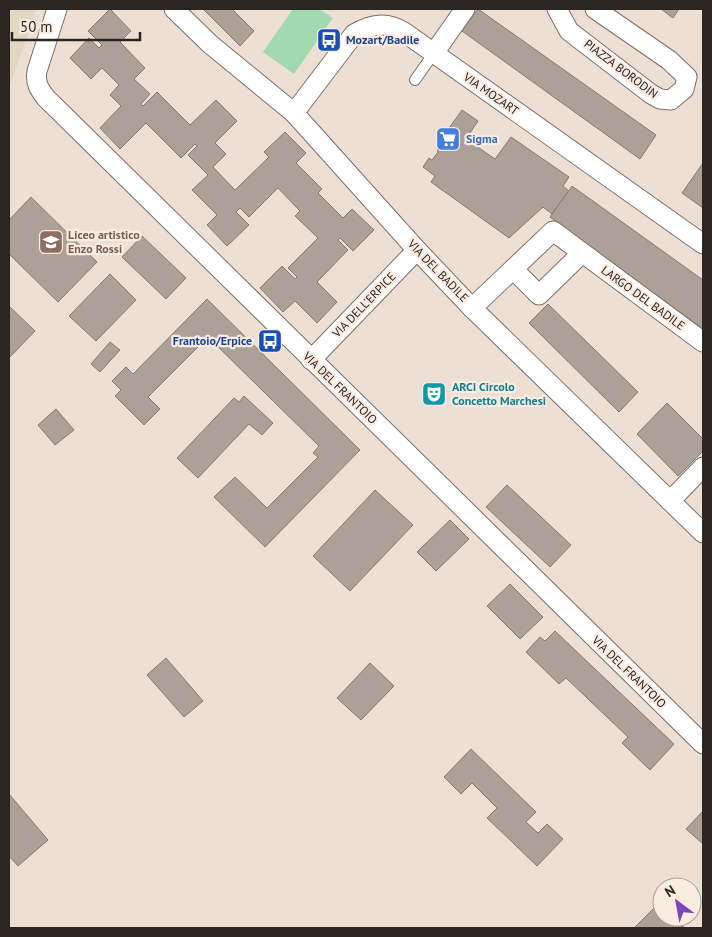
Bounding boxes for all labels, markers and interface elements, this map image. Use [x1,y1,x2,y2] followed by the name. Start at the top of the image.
[12,10,140,42] scale bar
[20,17,53,36] text: 50 m
[316,27,342,53] bus stop icon: Mozart/Badile
[346,32,419,47] place label: Mozart/Badile
[581,36,661,101] street label: PIAZZA BORODIN
[460,69,522,118] street label: VIA MOZART
[435,126,461,152] supermarket icon: Sigma
[466,131,498,146] place label: Sigma
[68,227,140,256] place label: Liceo artistico Enzo Rossi
[38,229,64,255] school or university icon: Liceo artistico Enzo Rossi
[404,236,472,305] street label: VIA DEL BADILE
[598,262,688,333] street label: LARGO DEL BADILE
[328,269,399,341] street label: VIA DELL'ERPICE
[257,328,283,354] bus stop icon: Frantoio/Erpice
[173,333,252,348] place label: Frantoio/Erpice
[299,348,381,427] street label: VIA DEL FRANTOIO
[452,379,546,408] place label: ARCI Circolo Concetto Marchesi
[421,381,447,407] theatre icon: ARCI Circolo Concetto Marchesi
[588,632,670,711] street label: VIA DEL FRANTOIO
[652,877,702,927] north arrow
[661,881,679,901] text: N

